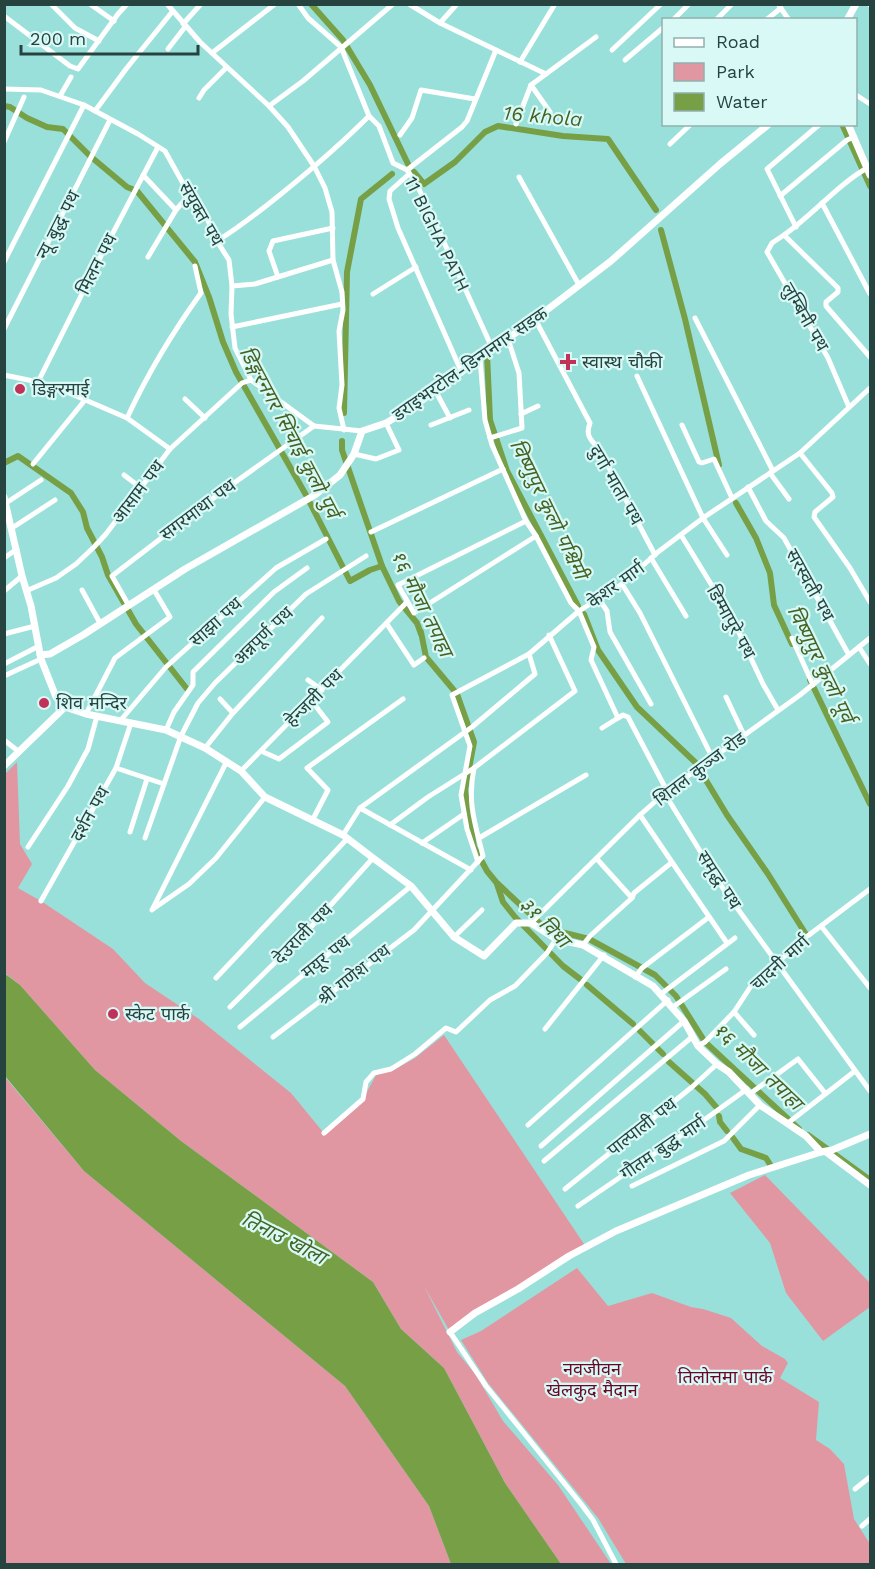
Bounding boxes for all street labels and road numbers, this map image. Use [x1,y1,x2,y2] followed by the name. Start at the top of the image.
[401,173,474,295] street label: 11 BIGHA PATH
[173,178,228,251] street label: संयुक्त पथ
[31,186,86,264] street label: न्यू बुद्ध पथ
[72,229,121,298] street label: मिलन पथ
[776,279,834,356] street label: लुम्बिनी पथ
[387,301,552,426] street label: डराइभरटोल-डिन्गनगर सडक
[583,441,648,530] street label: दुर्गा माता पथ
[107,455,169,528] street label: आसाम पथ
[156,474,240,545] street label: सगरमाथा पथ
[782,545,839,625] street label: सरस्वती पथ
[583,556,649,612] street label: केशर मार्ग
[701,581,760,663] street label: डिम्मापुरे पथ
[185,592,246,650] street label: साझा पथ
[228,602,299,671] street label: अन्नपूर्ण पथ
[280,664,347,731] street label: हेन्जली पथ
[650,727,751,812] street label: शितल कुञ्ज रोड
[66,782,113,845] street label: दर्शन पथ
[691,847,746,914] street label: समृद्ध पथ
[269,899,337,968] street label: देउराली पथ
[297,930,356,984] street label: मयूर पथ
[746,930,814,995] street label: चादनी मार्ग
[313,939,395,1010] street label: श्री गणेश पथ
[603,1093,681,1160] street label: पाल्पाली पथ
[616,1111,711,1185] street label: गौतम बुद्ध मार्ग

